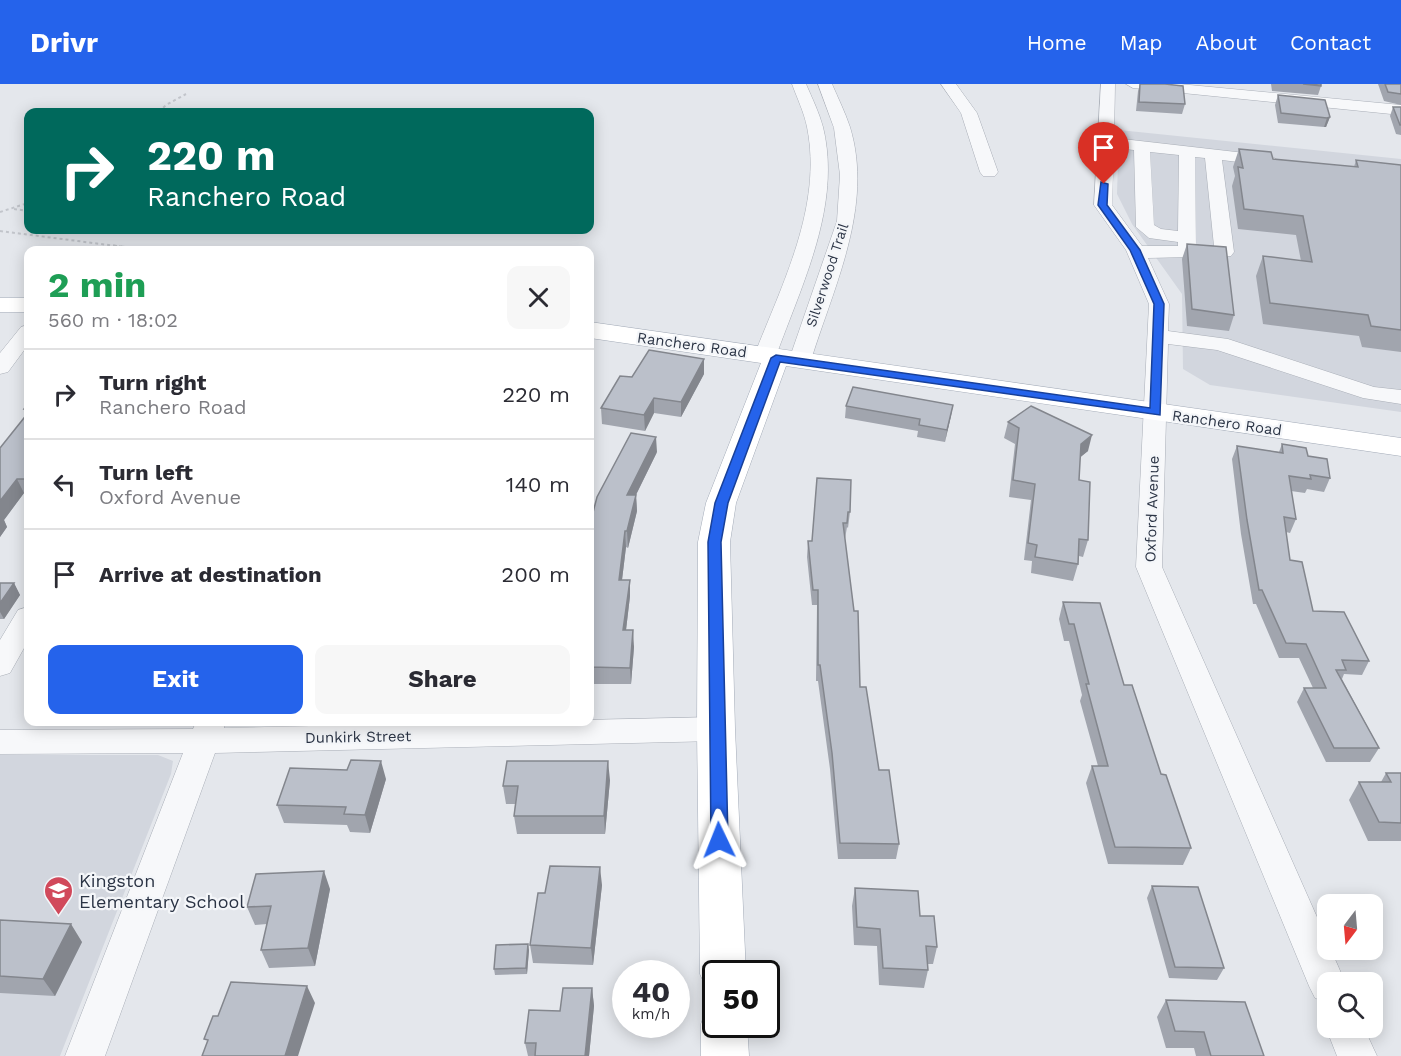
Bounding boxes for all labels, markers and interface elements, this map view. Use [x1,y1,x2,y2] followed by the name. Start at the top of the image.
[30,26,98,59] text: Drivr
[1027,30,1087,55] text: Home
[1120,30,1163,55] text: Map
[1196,30,1257,55] text: About
[1290,30,1371,55] text: Contact
[1078,122,1129,184] pin
[147,131,276,180] text: 220 m
[1087,131,1120,164] icon: arrive
[48,132,126,210] icon: right
[147,181,346,213] text: Ranchero Road
[803,220,852,329] street label: Silverwood Trail
[48,264,146,306] text: 2 min
[507,266,570,329] button: close
[48,308,178,332] text: 560 m · 18:02
[636,328,748,362] street label: Ranchero Road
[99,370,206,395] text: Turn right
[48,378,81,411] icon: right
[502,382,570,407] text: 220 m
[99,395,247,419] text: Ranchero Road
[1171,406,1283,440] street label: Ranchero Road
[1141,455,1163,563] street label: Oxford Avenue
[99,460,193,485] text: Turn left
[48,468,81,501] icon: left
[506,472,570,497] text: 140 m
[99,485,241,509] text: Oxford Avenue
[48,558,81,591] icon: arrive
[99,562,322,587] text: Arrive at destination
[501,562,570,587] text: 200 m
[48,645,303,714] button: Exit
[315,645,570,714] button: Share
[305,727,412,747] street label: Dunkirk Street
[687,808,751,872] position arrow
[79,870,245,912] place label: Kingston Elementary School
[42,874,74,916] school or university icon: Kingston Elementary School
[1317,894,1383,960] north arrow
[1317,894,1383,1038] map controls
[702,960,780,1038] speed limit sign: 50
[1317,972,1383,1038] button: search
[632,974,670,1009] text: 40
[632,1005,670,1023] text: km/h

